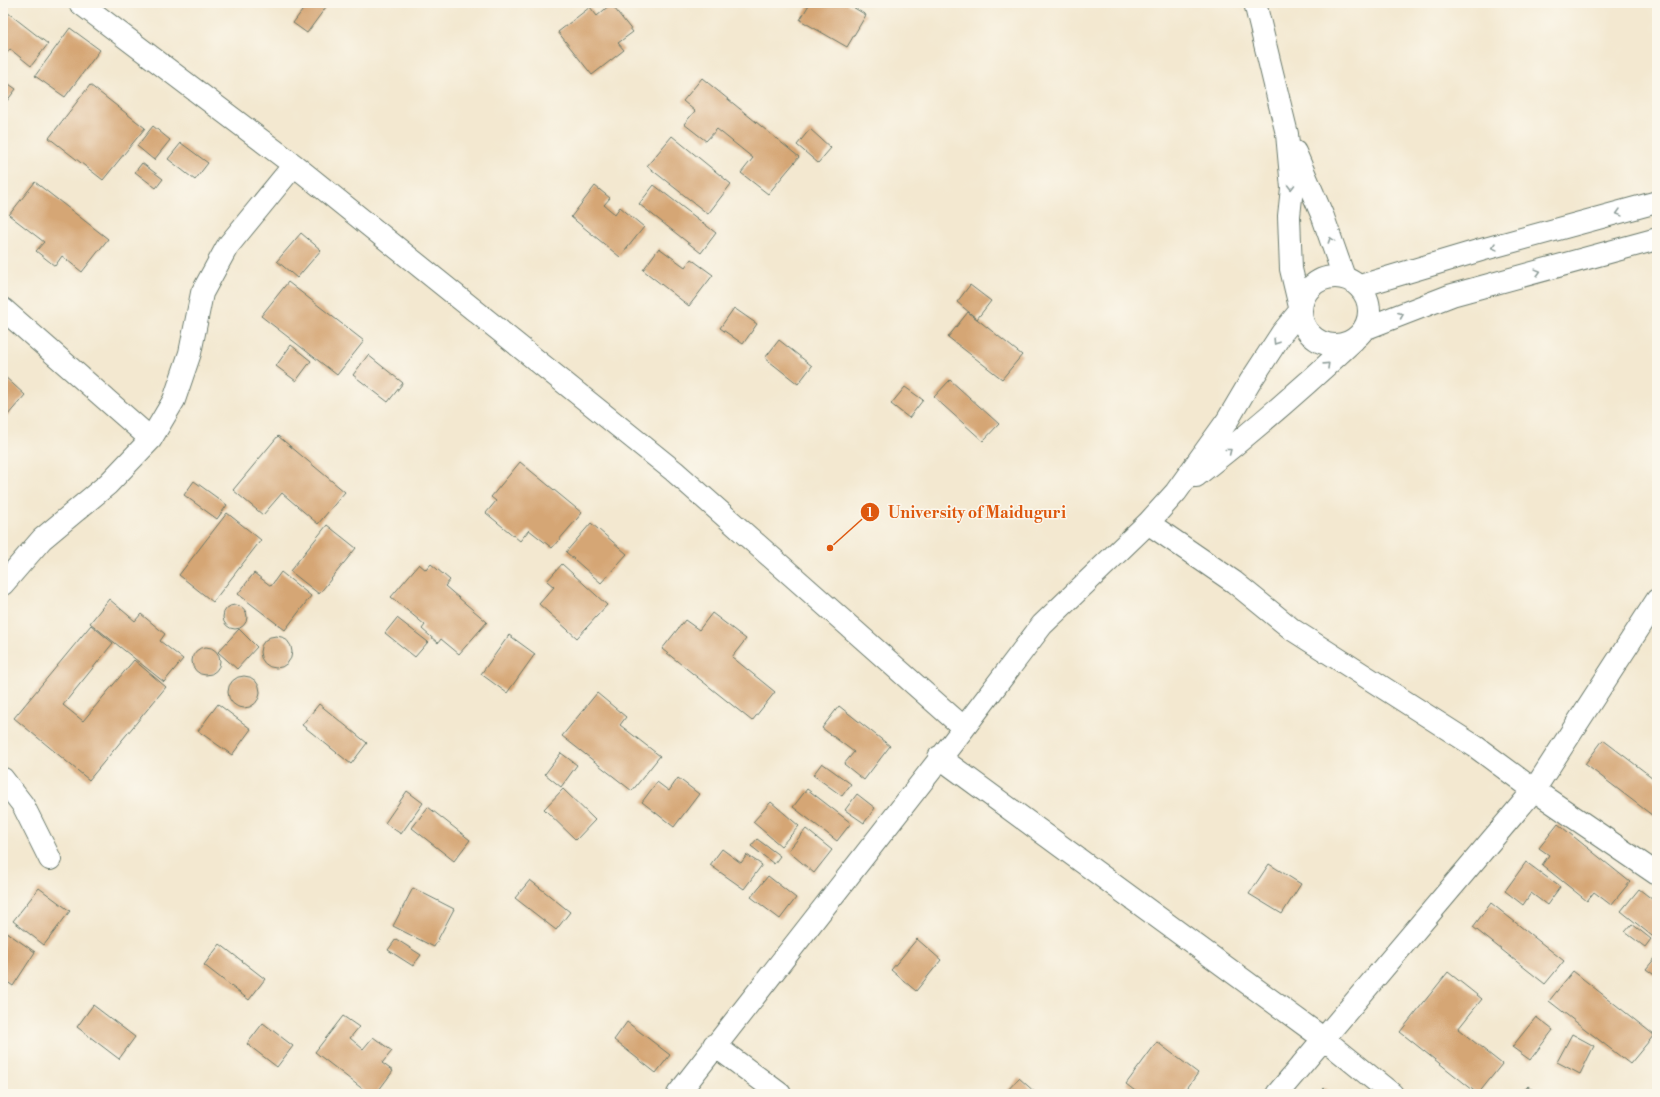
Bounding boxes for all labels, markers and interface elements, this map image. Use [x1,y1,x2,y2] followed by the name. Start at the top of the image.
[1287,184,1295,190] one-way arrow
[1616,208,1623,216] one-way arrow
[1327,237,1335,244] one-way arrow
[1491,242,1498,251] one-way arrow
[1535,268,1541,276] one-way arrow
[1396,312,1404,320] one-way arrow
[1273,338,1281,345] one-way arrow
[1322,363,1330,370] one-way arrow
[1224,448,1231,455] one-way arrow
[860,498,1074,526] callout: University of Maiduguri
[888,503,1066,523] text: University of Maiduguri
[867,506,873,521] text: 1

